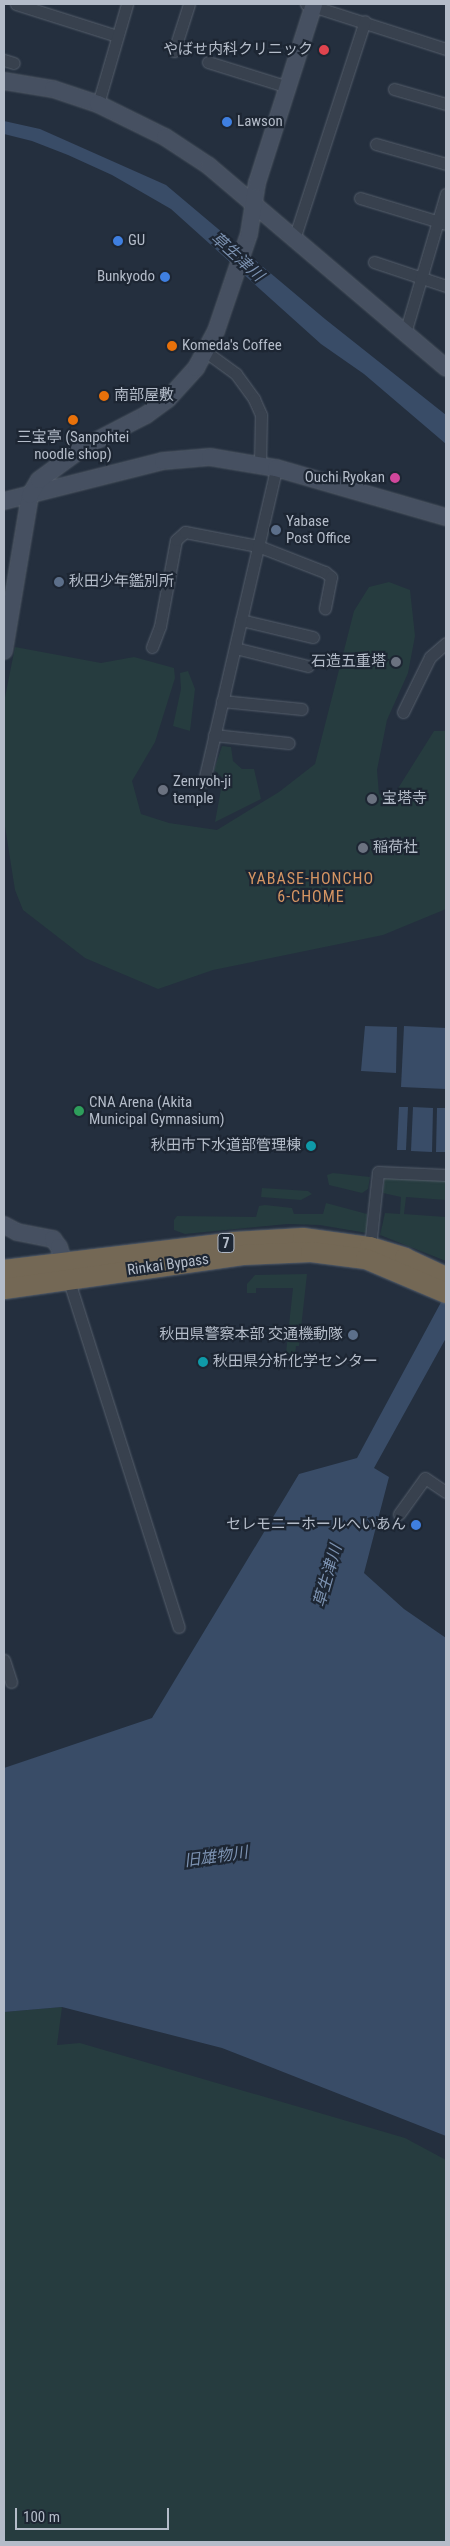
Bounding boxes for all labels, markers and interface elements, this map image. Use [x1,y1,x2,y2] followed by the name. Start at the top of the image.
[163,41,313,59] place label: やばせ内科クリニック
[317,43,331,57] marker: やばせ内科クリニック
[237,113,283,131] place label: Lawson
[221,116,233,128] marker: Lawson
[207,228,267,286] water label: 草生津川
[128,232,145,250] place label: GU
[112,235,124,247] marker: GU
[97,268,155,286] place label: Bunkyodo
[159,271,171,283] marker: Bunkyodo
[182,337,282,355] place label: Komeda's Coffee
[166,340,178,352] marker: Komeda's Coffee
[114,387,174,405] place label: 南部屋敷
[98,390,110,402] marker: 南部屋敷
[67,414,79,426] marker: 三宝亭 (Sanpohtei noodle shop)
[17,428,129,463] place label: 三宝亭 (Sanpohtei noodle shop)
[305,469,385,487] place label: Ouchi Ryokan
[389,472,401,484] marker: Ouchi Ryokan
[286,512,351,547] place label: Yabase Post Office
[270,524,282,536] marker: Yabase Post Office
[69,573,174,591] place label: 秋田少年鑑別所
[53,576,65,588] marker: 秋田少年鑑別所
[311,653,386,671] place label: 石造五重塔
[390,656,402,668] marker: 石造五重塔
[173,772,231,807] place label: Zenryoh-ji temple
[157,784,169,796] marker: Zenryoh-ji temple
[382,790,427,808] place label: 宝塔寺
[366,793,378,805] marker: 宝塔寺
[373,839,418,857] place label: 稲荷社
[357,842,369,854] marker: 稲荷社
[246,869,376,907] district label: YABASE-HONCHO 6-CHOME
[89,1093,225,1128] place label: CNA Arena (Akita Municipal Gymnasium)
[73,1105,85,1117] marker: CNA Arena (Akita Municipal Gymnasium)
[151,1137,301,1155] place label: 秋田市下水道部管理棟
[305,1140,317,1152] marker: 秋田市下水道部管理棟
[217,1232,235,1254] road number: 7
[126,1250,210,1280] street label: Rinkai Bypass
[160,1326,343,1344] place label: 秋田県警察本部 交通機動隊
[347,1329,359,1341] marker: 秋田県警察本部 交通機動隊
[213,1353,378,1371] place label: 秋田県分析化学センター
[197,1356,209,1368] marker: 秋田県分析化学センター
[226,1516,406,1534] place label: セレモニーホールへいあん
[410,1519,422,1531] marker: セレモニーホールへいあん
[310,1543,346,1609] water label: 草生津川
[183,1843,249,1871] water label: 旧雄物川
[18,2498,171,2530] scale bar
[23,2508,60,2526] text: 100 m

